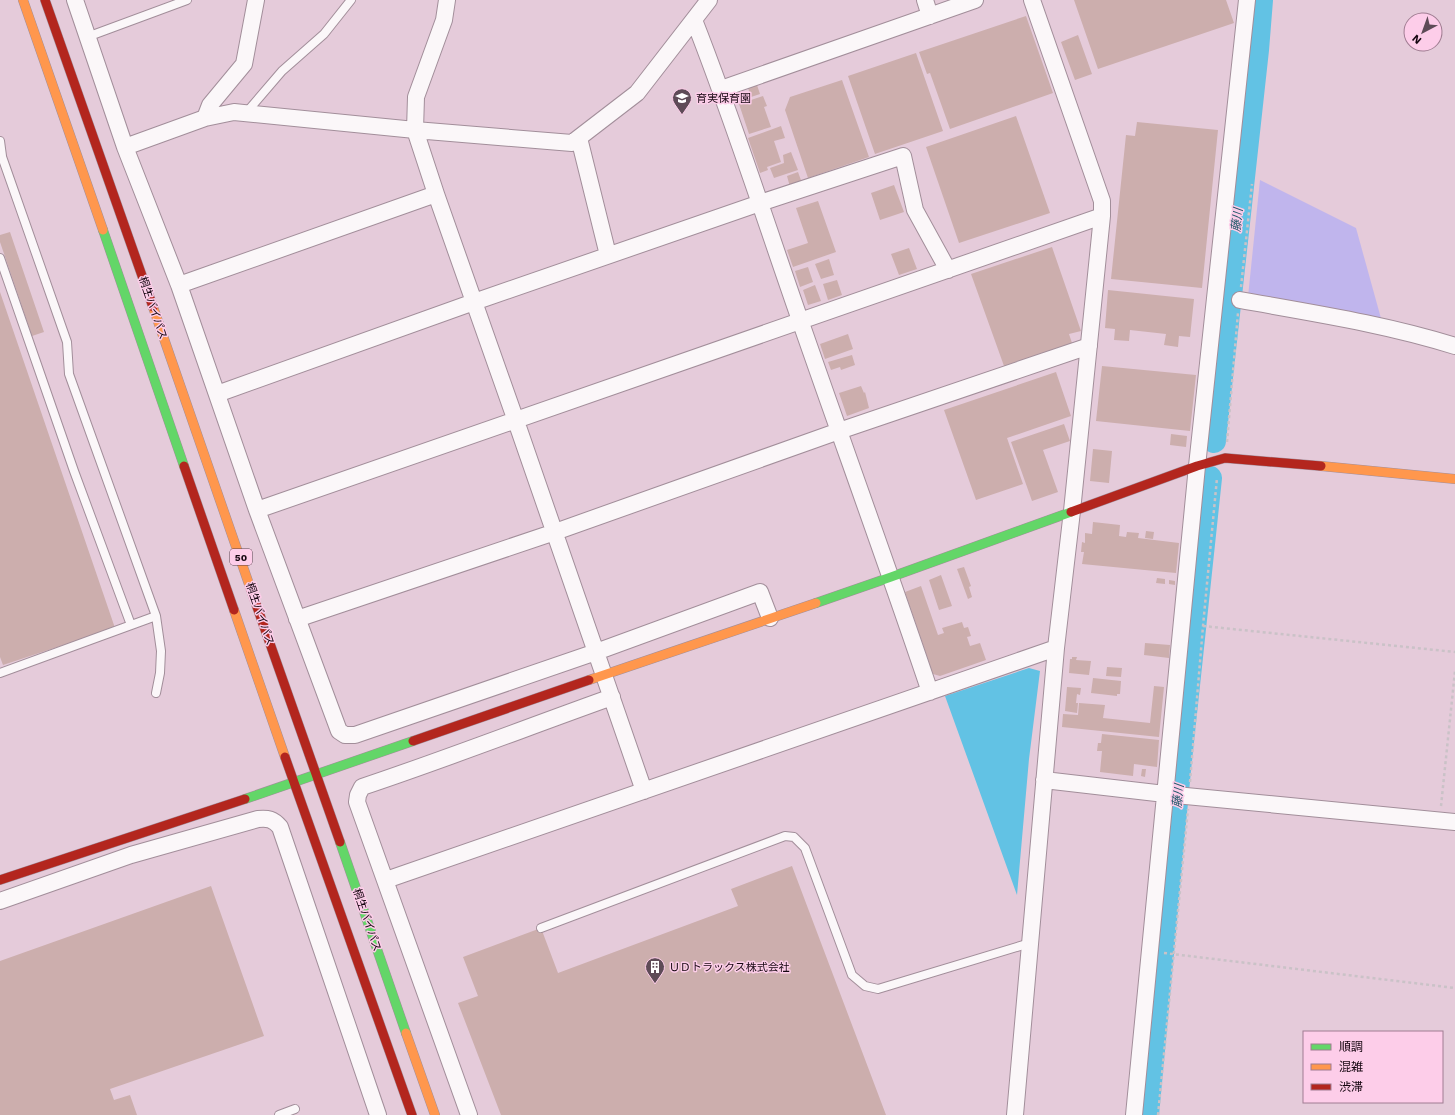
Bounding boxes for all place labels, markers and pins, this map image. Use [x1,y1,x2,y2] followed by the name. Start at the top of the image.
[671,87,693,115] school or university icon: 育実保育園
[696,92,751,105] place label: 育実保育園
[644,956,666,984] building icon: ＵＤトラックス株式会社
[669,961,790,974] place label: ＵＤトラックス株式会社

